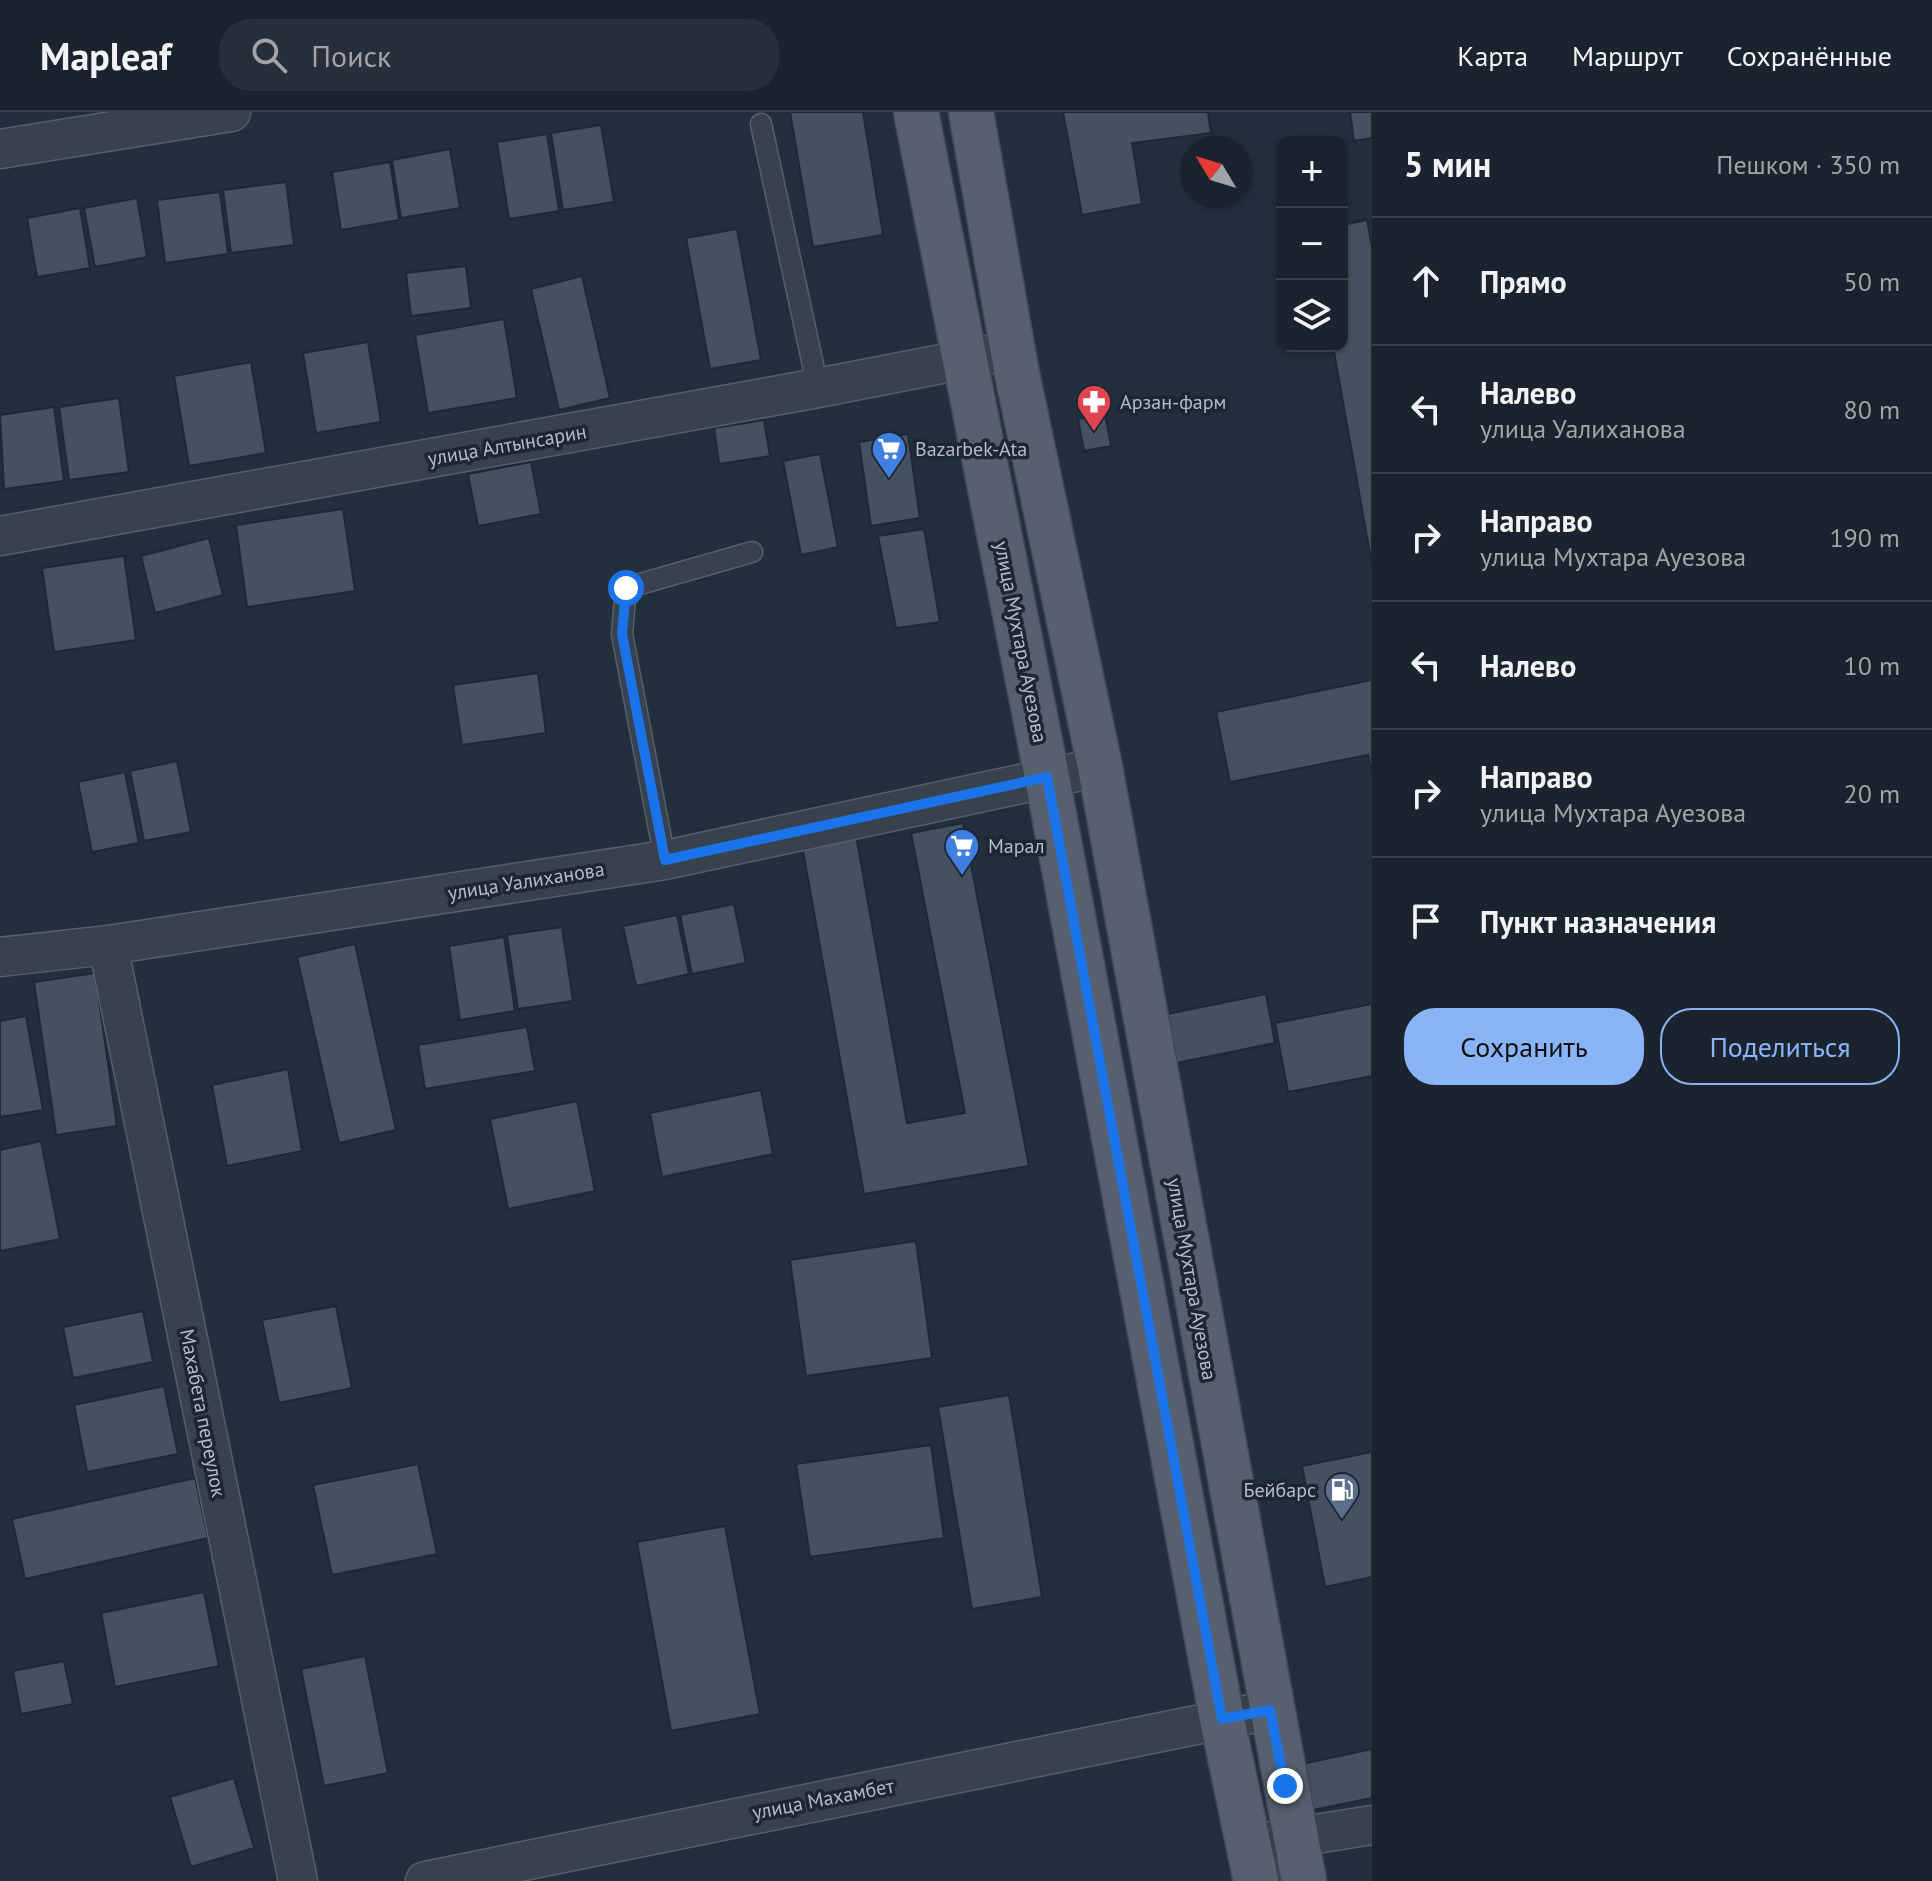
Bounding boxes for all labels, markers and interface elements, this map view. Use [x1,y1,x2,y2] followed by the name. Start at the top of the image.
[219,19,779,91] search box
[40,31,171,80] text: Mapleaf
[247,33,291,77] icon: search
[311,36,391,75] text: Поиск
[1457,37,1528,74] text: Карта
[1572,37,1683,74] text: Маршрут
[1727,37,1892,74] text: Сохранённые
[1180,136,1252,208] north arrow
[1276,136,1348,352] map controls
[1276,136,1348,208] button: +
[1404,142,1491,186] text: 5 мин
[1716,148,1900,181] text: Пешком · 350 m
[1276,208,1348,280] button: −
[1404,259,1448,303] icon: ahead
[1480,262,1567,301] text: Прямо
[1844,265,1900,298] text: 50 m
[1276,280,1348,352] button: layers
[1480,373,1576,412] text: Налево
[1075,383,1113,433] pharmacy icon: Арзан-фарм
[1404,387,1448,431] icon: left
[1120,389,1227,415] place label: Арзан-фарм
[1844,393,1900,426] text: 80 m
[1480,412,1686,445] text: улица Уалиханова
[426,418,588,472] street label: улица Алтынсарин
[870,430,908,480] supermarket icon: Bazarbek-Ata
[915,436,1027,462] place label: Bazarbek-Ata
[1480,501,1593,540] text: Направо
[1404,515,1448,559] icon: right
[1829,521,1900,554] text: 190 m
[989,539,1053,745] street label: улица Мухтара Ауезова
[1480,540,1746,573] text: улица Мухтара Ауезова
[608,570,644,606] route start
[1404,643,1448,687] icon: left
[1480,646,1576,685] text: Налево
[1844,649,1900,682] text: 10 m
[1480,757,1593,796] text: Направо
[1404,771,1448,815] icon: right
[1844,777,1900,810] text: 20 m
[1480,796,1746,829] text: улица Мухтара Ауезова
[943,827,981,877] supermarket icon: Марал
[988,833,1045,859] place label: Марал
[446,856,606,906] street label: улица Уалиханова
[1404,899,1448,943] icon: arrive
[1480,902,1716,941] text: Пункт назначения
[1404,1008,1644,1085] button: Сохранить
[1660,1008,1900,1085] button: Поделиться
[1161,1176,1223,1382] street label: улица Мухтара Ауезова
[174,1327,232,1500] street label: Махабета переулок
[1323,1471,1361,1521] fuel station icon: Бейбарс
[1243,1477,1316,1503] place label: Бейбарс
[1267,1768,1303,1804] route end
[750,1772,896,1825] street label: улица Махамбет

